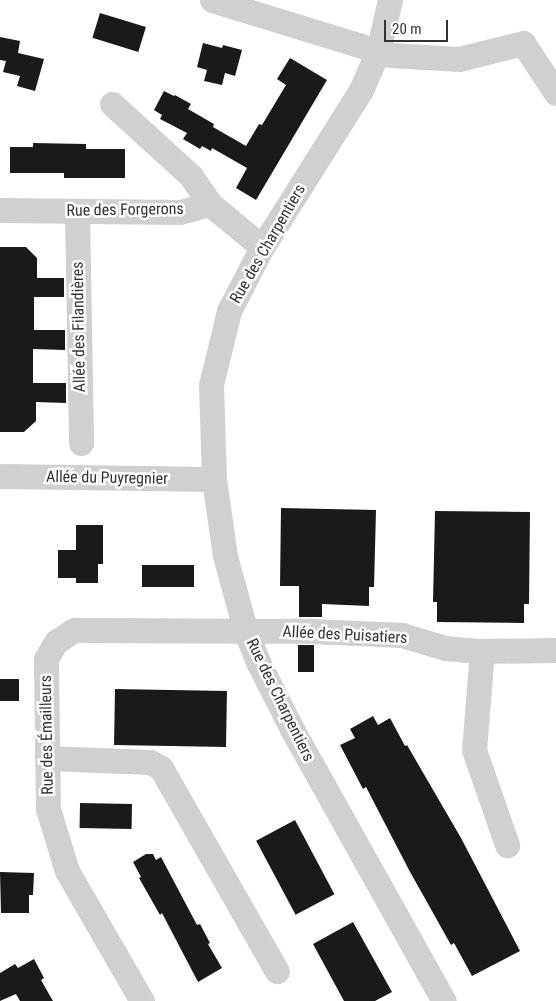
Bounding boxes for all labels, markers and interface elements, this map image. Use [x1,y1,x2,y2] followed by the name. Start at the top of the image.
[386,10,450,42] scale bar
[392,20,422,38] text: 20 m
[226,181,310,307] street label: Rue des Charpentiers
[66,199,184,221] street label: Rue des Forgerons
[68,261,90,393] street label: Allée des Filandières
[46,467,168,489] street label: Allée du Puyregnier
[282,622,408,648] street label: Allée des Puisatiers
[242,635,318,765] street label: Rue des Charpentiers
[36,675,58,795] street label: Rue des Émailleurs

